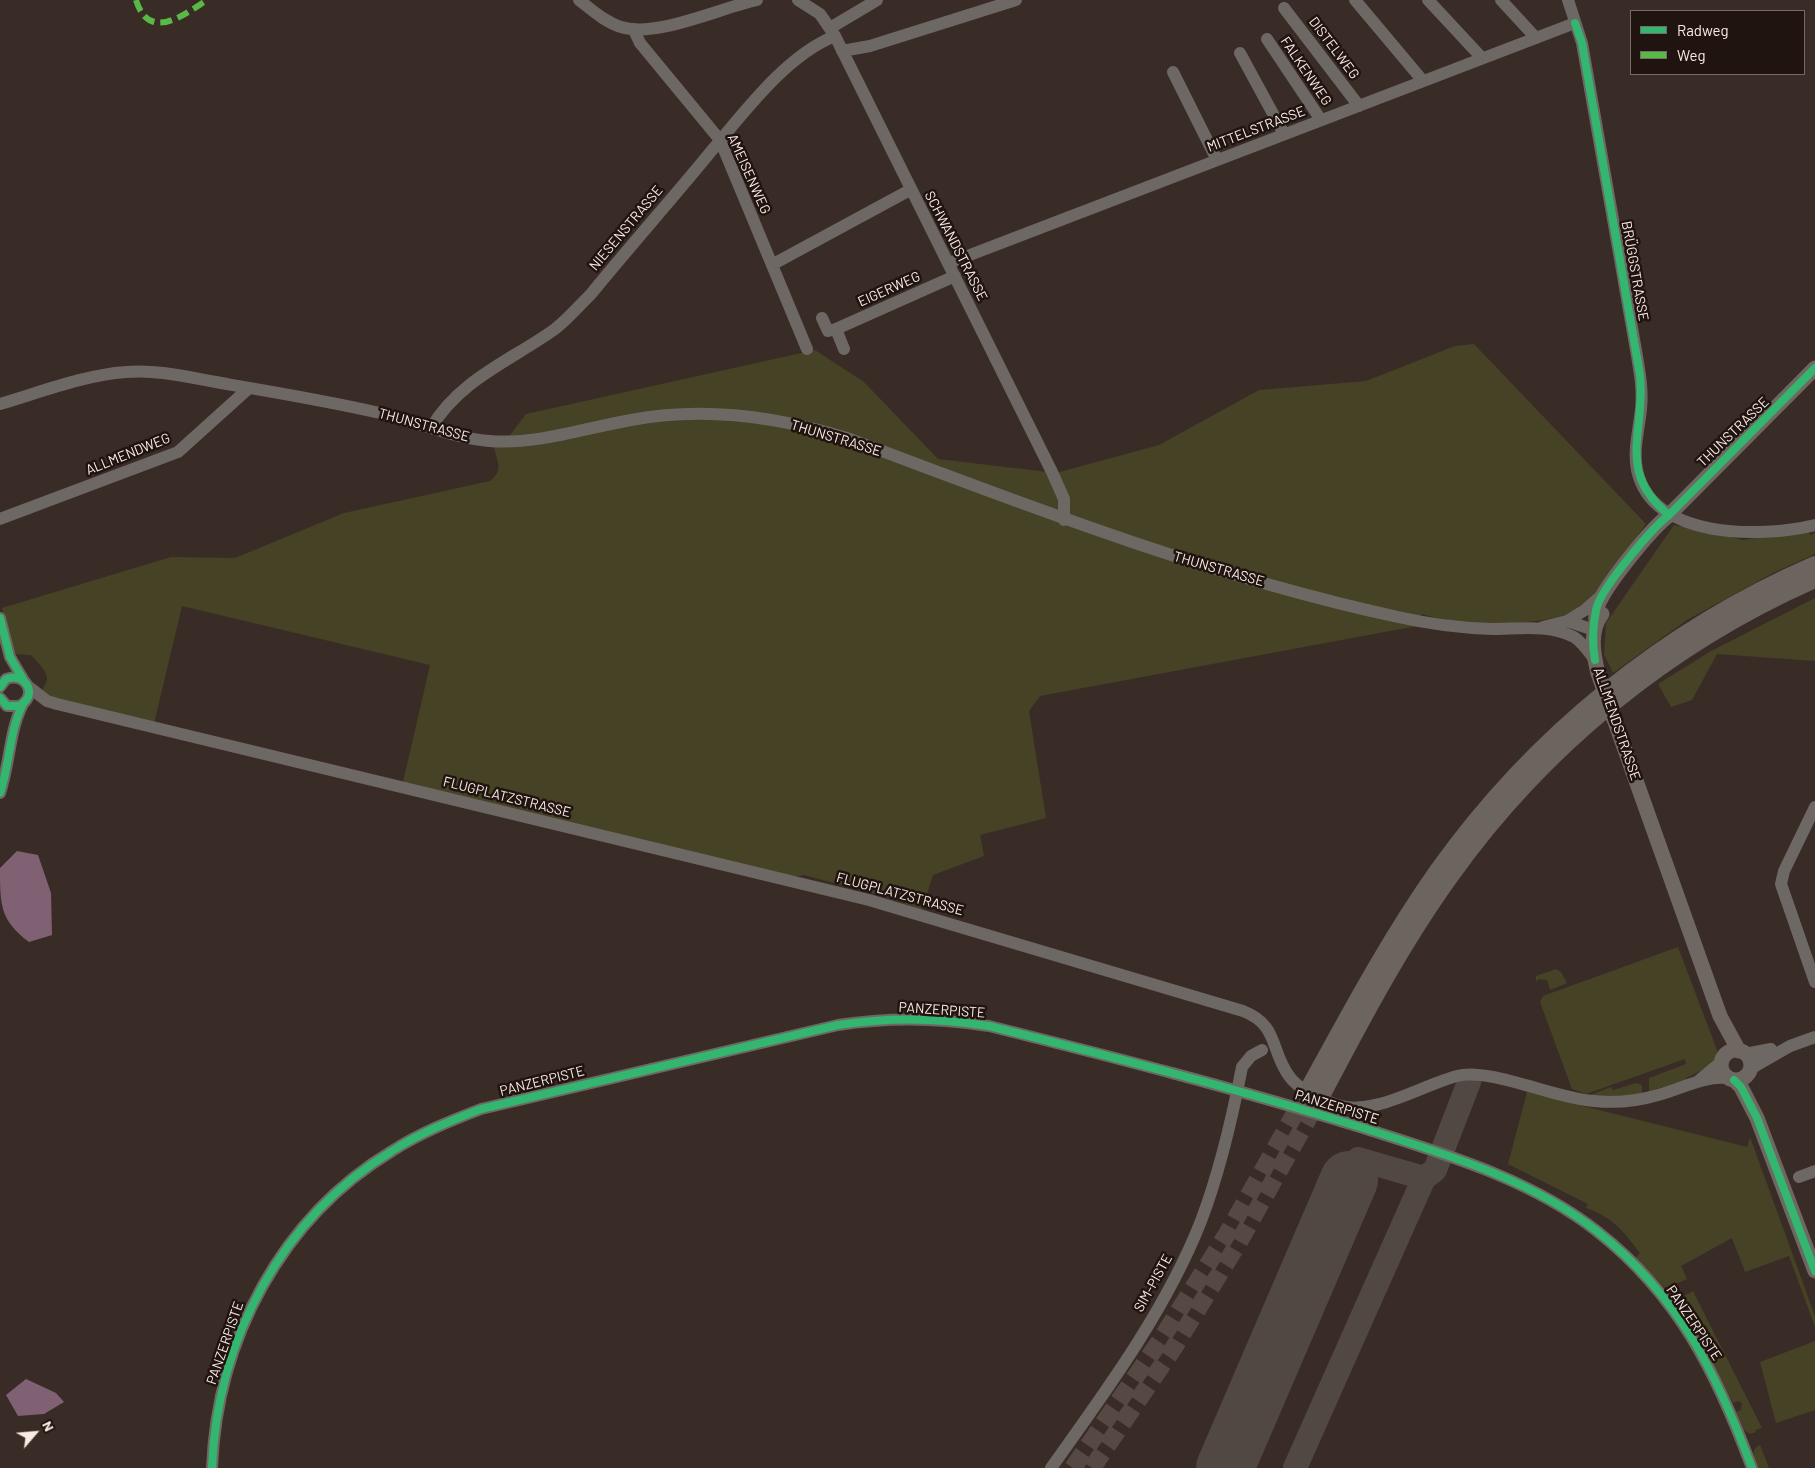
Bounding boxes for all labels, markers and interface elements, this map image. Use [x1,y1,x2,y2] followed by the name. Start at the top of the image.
[1630,10,1805,75] legend
[1305,14,1363,82] street label: DISTELWEG
[1677,21,1729,39] text: Radweg
[1277,33,1335,109] street label: FALKENWEG
[1677,46,1705,64] text: Weg
[1205,103,1307,155] street label: MITTELSTRASSE
[724,131,774,217] street label: AMEISENWEG
[586,182,666,274] street label: NIESENSTRASSE
[921,188,991,304] street label: SCHWANDSTRASSE
[1618,220,1652,322] street label: BRÜGGSTRASSE
[855,268,923,310] street label: EIGERWEG
[1694,394,1772,470] street label: THUNSTRASSE
[377,405,471,445] street label: THUNSTRASSE
[789,416,883,460] street label: THUNSTRASSE
[83,429,173,479] street label: ALLMENDWEG
[1172,548,1266,590] street label: THUNSTRASSE
[1590,665,1644,783] street label: ALLMENDSTRASSE
[441,773,573,821] street label: FLUGPLATZSTRASSE
[834,869,966,919] street label: FLUGPLATZSTRASSE
[898,999,986,1021] street label: PANZERPISTE
[498,1062,586,1100] street label: PANZERPISTE
[1293,1086,1381,1128] street label: PANZERPISTE
[1130,1251,1176,1315] street label: SIM-PISTE
[1663,1282,1725,1364] street label: PANZERPISTE
[203,1299,247,1387] street label: PANZERPISTE
[10,1408,60,1458] north arrow
[39,1418,58,1434] text: N

